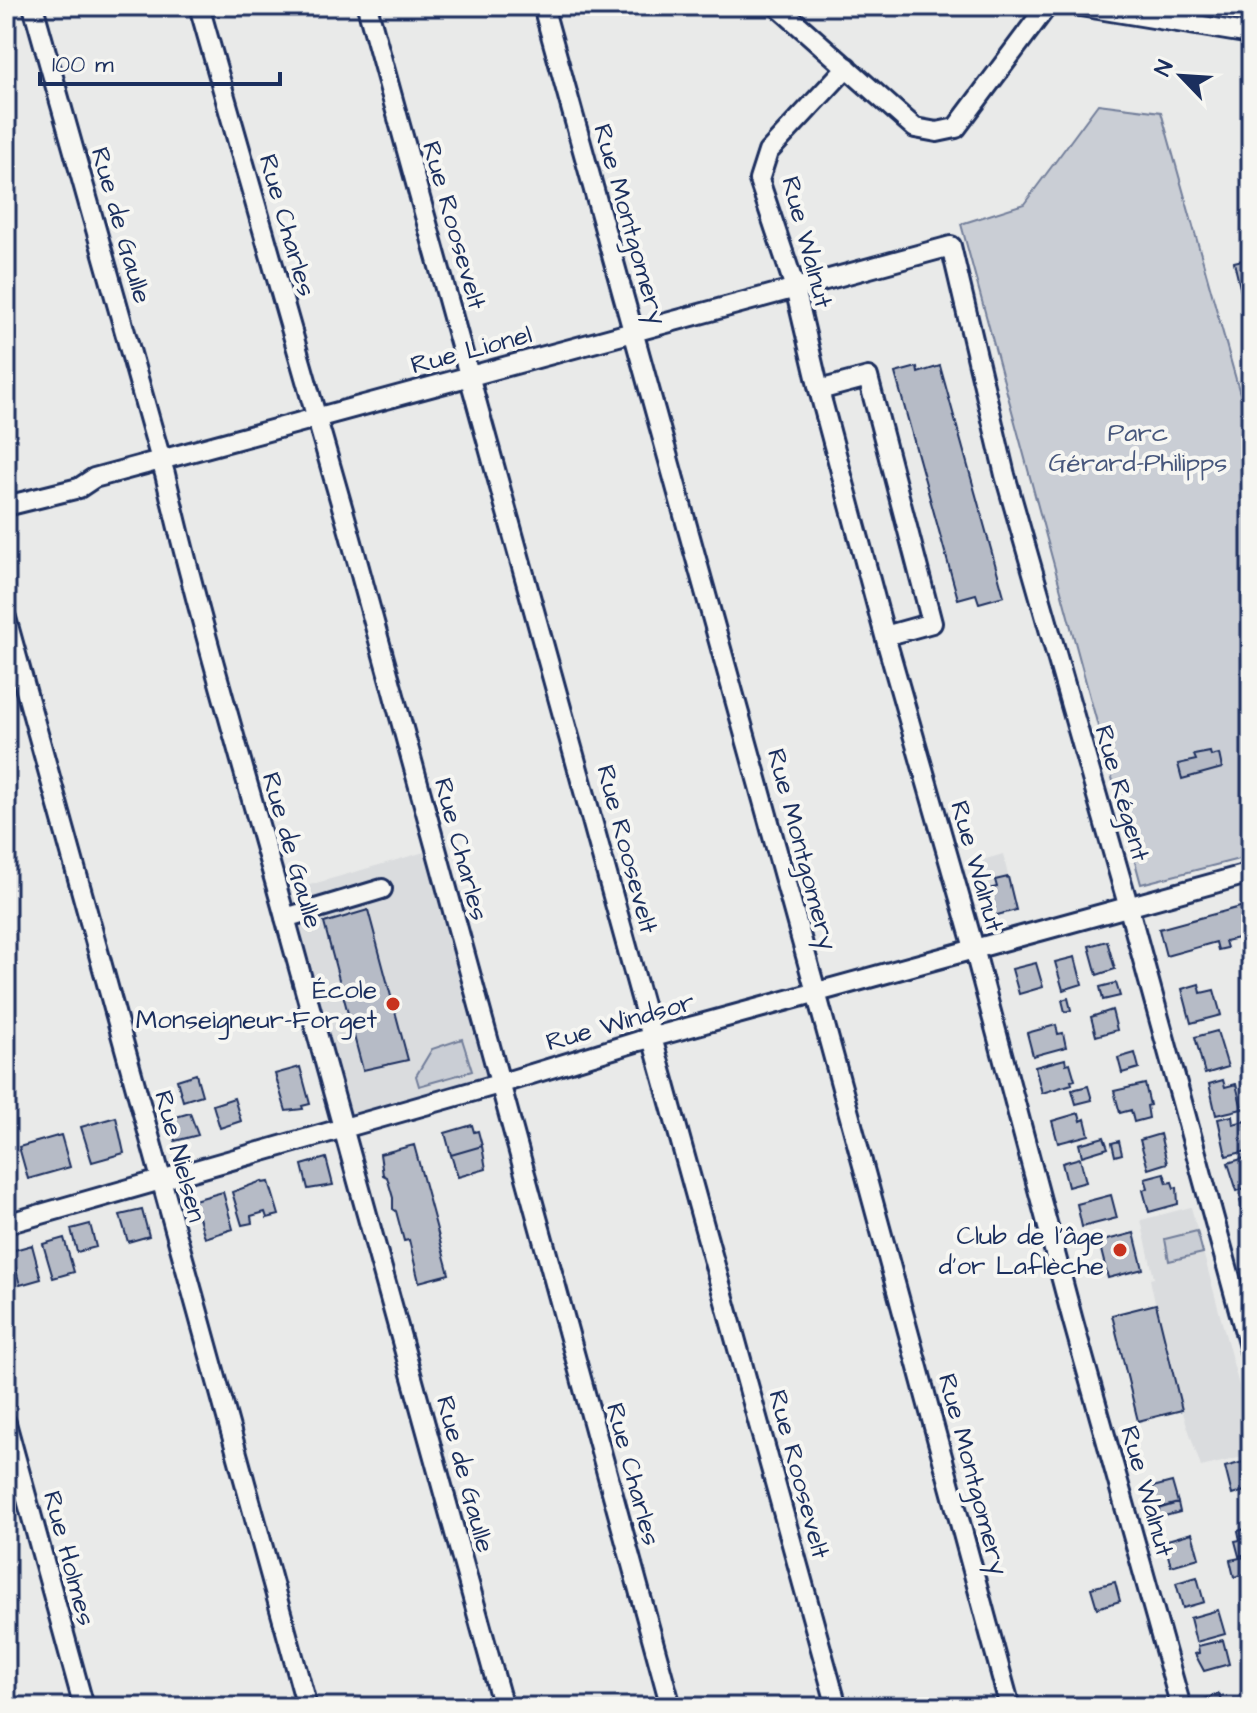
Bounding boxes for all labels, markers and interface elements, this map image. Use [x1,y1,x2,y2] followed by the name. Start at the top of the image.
[40,36,280,86] scale bar
[1141,36,1221,116] north arrow
[52,48,114,82] text: 100 m
[1147,55,1181,81] text: N
[582,120,676,329] street label: Rue Montgomery
[413,137,495,314] street label: Rue Roosevelt
[82,143,160,307] street label: Rue de Gaulle
[250,150,325,301] street label: Rue Charles
[772,173,842,312] street label: Rue Walnut
[407,317,536,383] street label: Rue Lionel
[1049,415,1227,481] park label: Parc Gérard-Philipps
[1084,721,1159,866] street label: Rue Régent
[756,745,846,954] street label: Rue Montgomery
[587,761,667,938] street label: Rue Roosevelt
[253,768,331,932] street label: Rue de Gaulle
[425,774,497,925] street label: Rue Charles
[941,797,1013,936] street label: Rue Walnut
[136,972,377,1040] place label: École Monseigneur-Forget
[542,984,699,1060] street label: Rue Windsor
[384,995,402,1013] marker: École Monseigneur-Forget
[145,1087,215,1226] street label: Rue Nielsen
[939,1218,1104,1284] place label: Club de l'âge d'or Laflèche
[1111,1241,1129,1259] marker: Club de l'âge d'or Laflèche
[927,1370,1017,1579] street label: Rue Montgomery
[759,1386,839,1563] street label: Rue Roosevelt
[427,1392,503,1557] street label: Rue de Gaulle
[597,1399,669,1550] street label: Rue Charles
[1111,1422,1183,1561] street label: Rue Walnut
[34,1487,104,1630] street label: Rue Holmes

